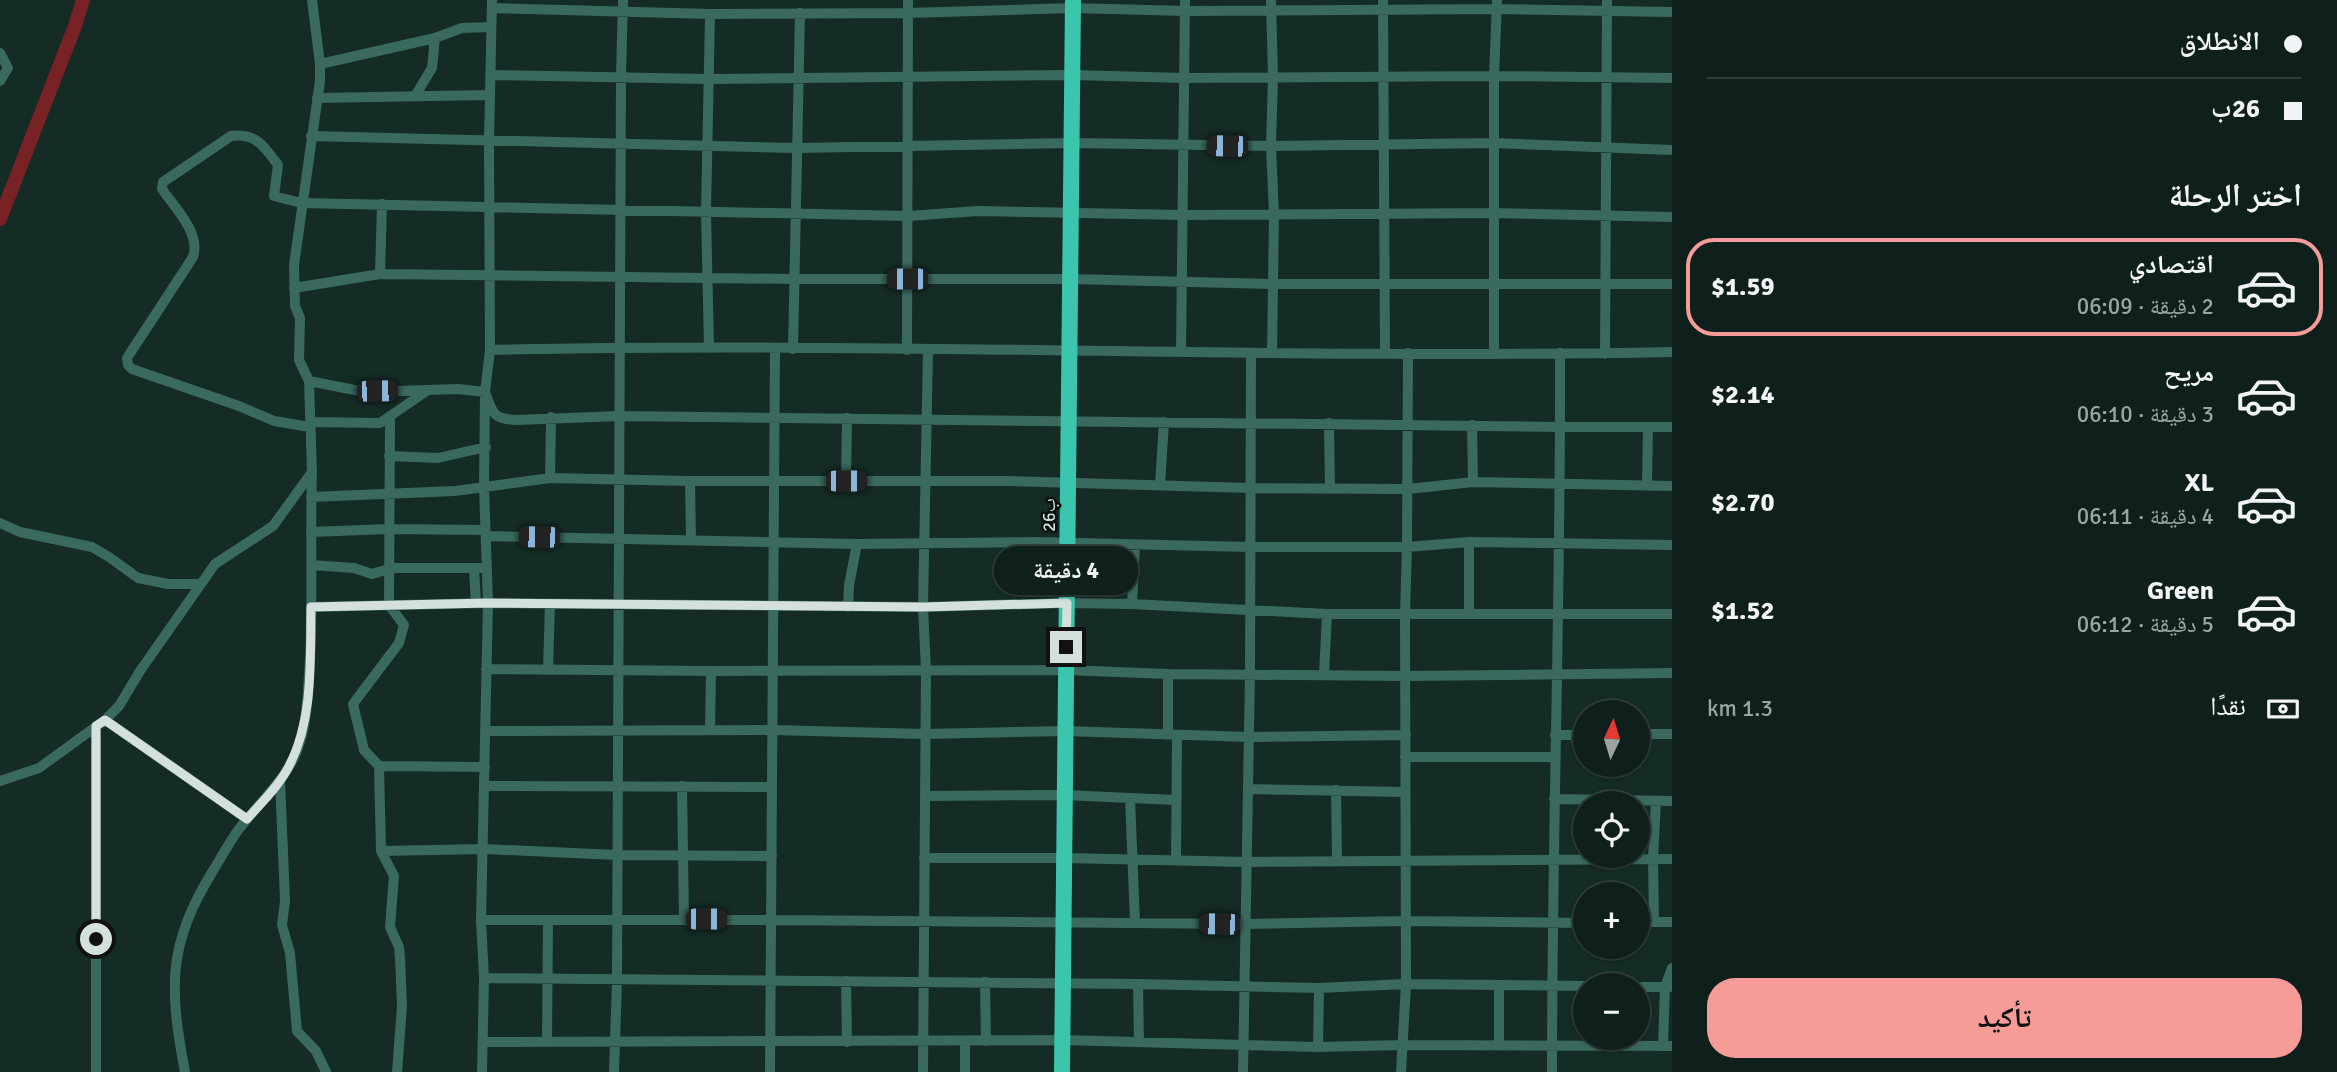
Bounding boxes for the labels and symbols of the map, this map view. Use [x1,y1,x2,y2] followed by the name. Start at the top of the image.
[1206,135,1249,157] car
[887,269,929,290] car
[356,380,399,402] car
[826,471,868,492] car
[1038,498,1060,532] street label: 26ب
[518,526,561,548] car
[994,546,1138,594] callout: 4 دقيقة
[1050,631,1082,663] route end
[1573,700,1650,777] north arrow
[686,909,728,930] car
[1198,913,1241,935] car
[80,923,112,955] route start

